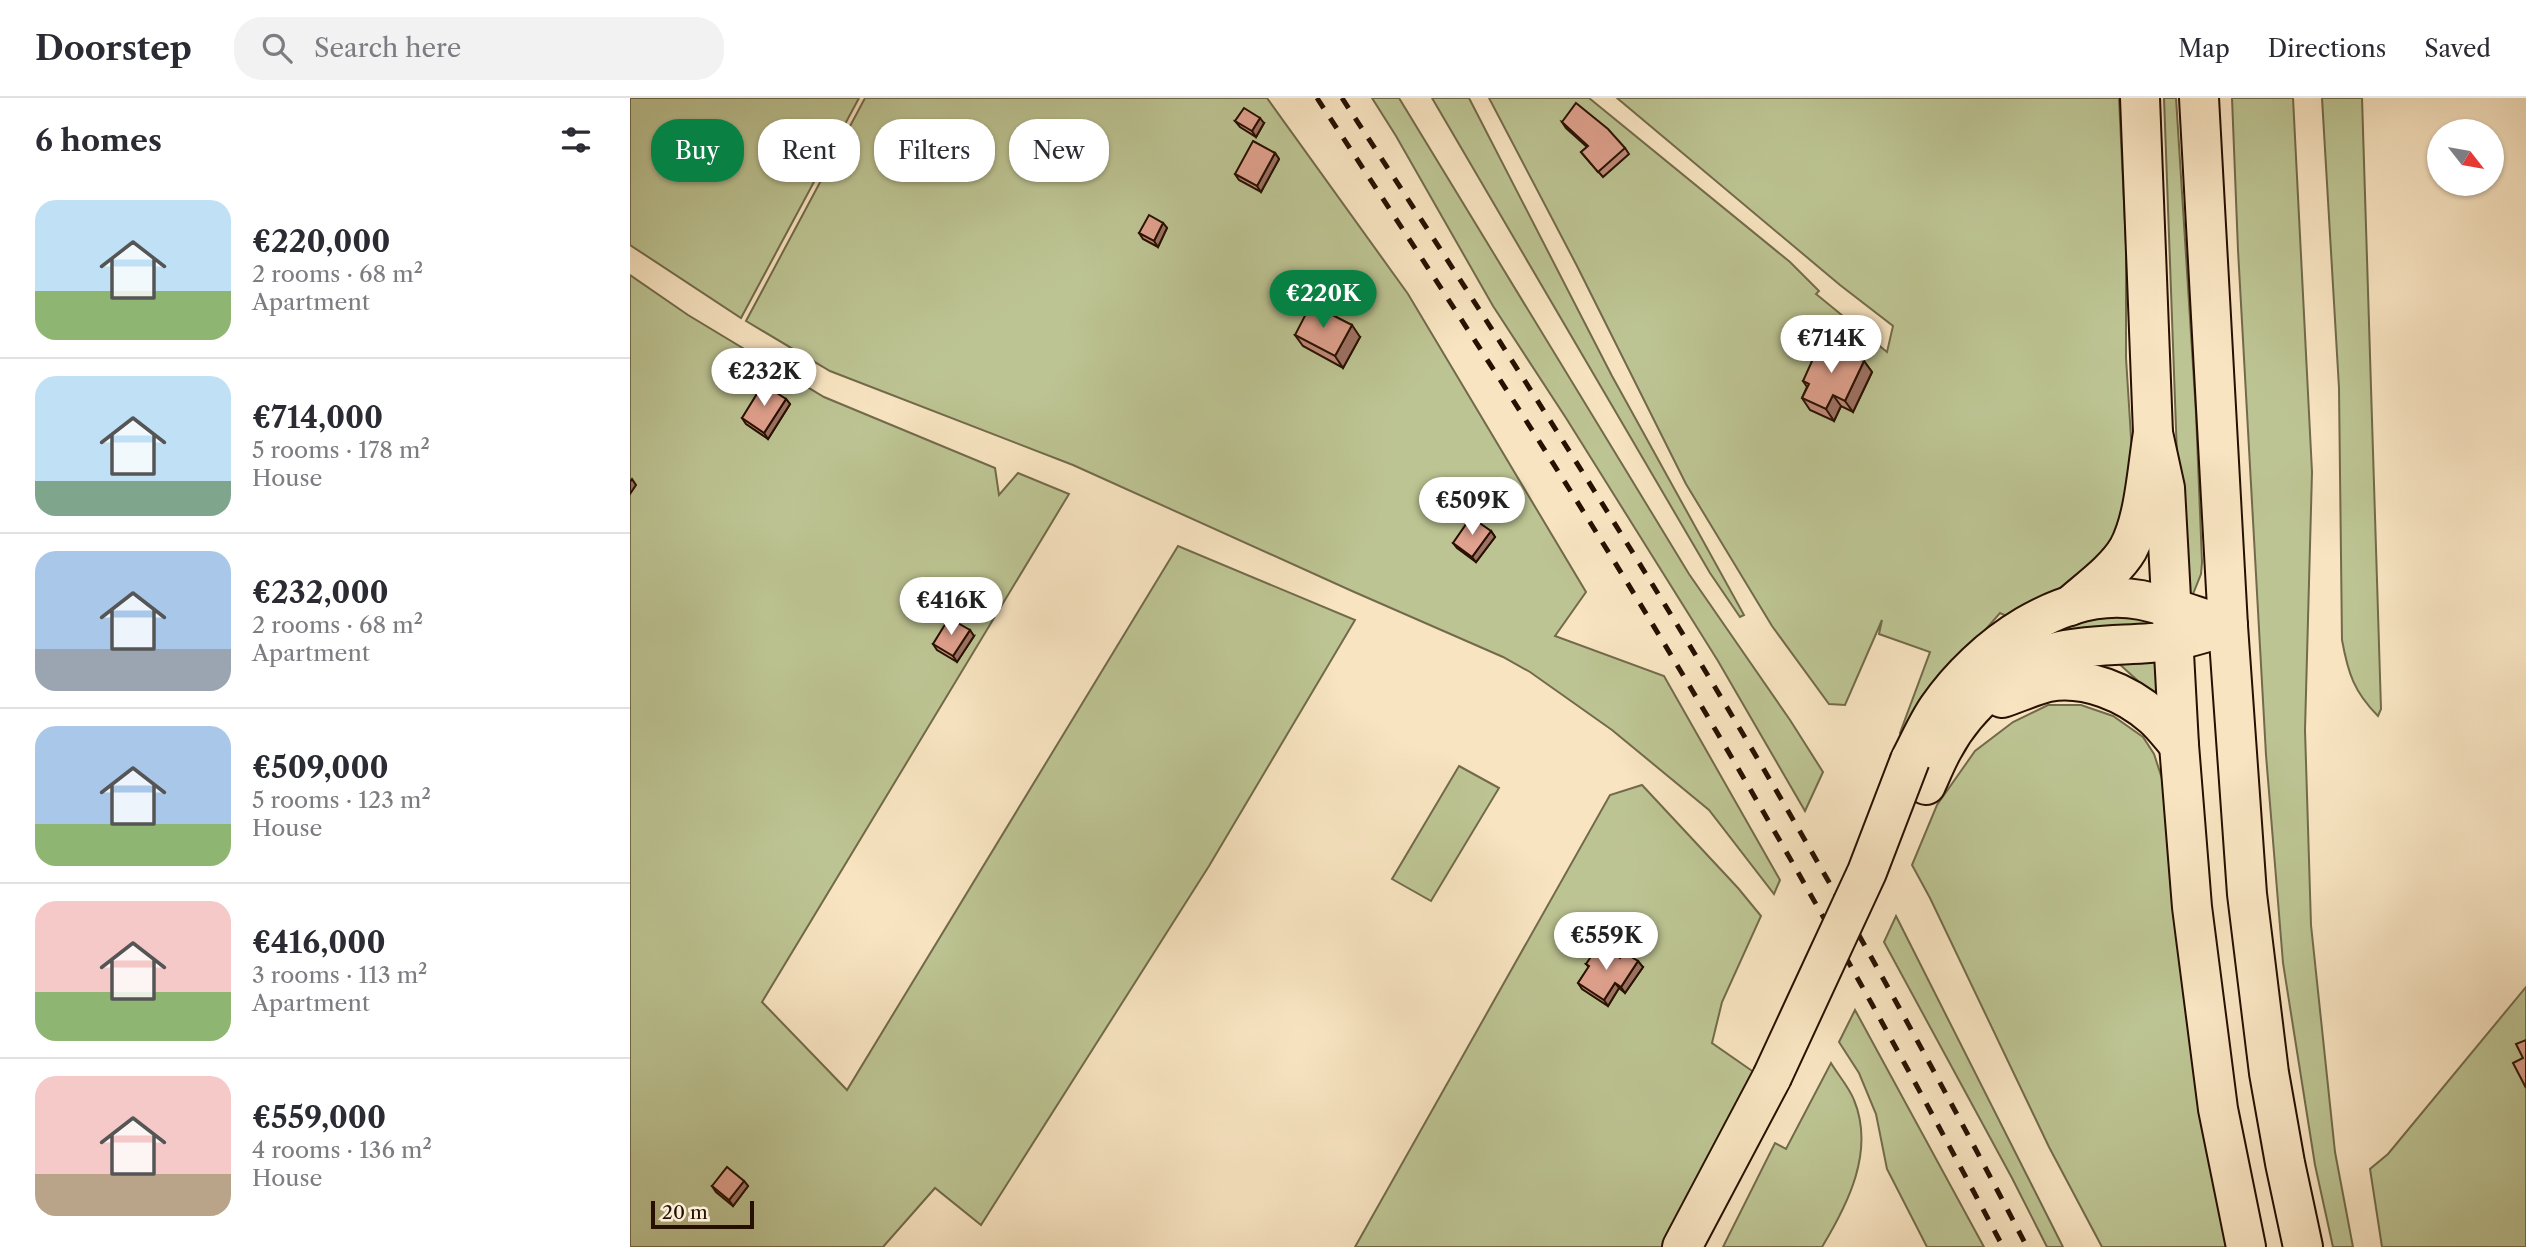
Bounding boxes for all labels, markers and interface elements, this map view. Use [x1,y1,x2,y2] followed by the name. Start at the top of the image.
[234,17,724,80] search box
[35,28,192,69] text: Doorstep
[258,29,296,67] icon: search
[314,32,461,64] text: Search here
[2178,34,2230,63] text: Map
[2268,34,2386,63] text: Directions
[2424,34,2491,63] text: Saved
[651,119,744,182] chip: Buy
[758,119,860,182] chip: Rent
[874,119,995,182] chip: Filters
[1009,119,1109,182] chip: New
[2427,119,2504,196] north arrow
[2427,119,2504,196] map controls
[557,121,595,159] icon: filters
[35,122,162,159] text: 6 homes
[252,223,390,260] text: €220,000
[91,228,175,312] icon: home
[252,260,423,288] text: 2 rooms · 68 m²
[1274,271,1372,330] pin: €220K
[1286,279,1360,307] text: €220K
[252,288,370,316] text: Apartment
[1782,316,1880,375] pin: €714K
[1797,324,1865,352] text: €714K
[715,348,813,408] pin: €232K
[727,357,801,385] text: €232K
[252,399,383,436] text: €714,000
[91,404,175,488] icon: home
[252,436,430,464] text: 5 rooms · 178 m²
[252,464,322,492] text: House
[1423,478,1521,537] pin: €509K
[1435,486,1509,514] text: €509K
[252,574,389,611] text: €232,000
[902,578,1000,637] pin: €416K
[91,579,175,663] icon: home
[916,586,986,614] text: €416K
[252,611,423,639] text: 2 rooms · 68 m²
[252,639,370,667] text: Apartment
[252,749,389,786] text: €509,000
[91,754,175,838] icon: home
[252,786,431,814] text: 5 rooms · 123 m²
[252,814,322,842] text: House
[1557,912,1655,972] pin: €559K
[1570,921,1642,949] text: €559K
[252,924,386,961] text: €416,000
[91,929,175,1013] icon: home
[252,961,428,989] text: 3 rooms · 113 m²
[252,989,370,1017] text: Apartment
[252,1099,386,1136] text: €559,000
[91,1104,175,1188] icon: home
[252,1136,432,1164] text: 4 rooms · 136 m²
[252,1164,322,1192] text: House
[651,1198,754,1230] scale bar
[662,1201,708,1224] text: 20 m

